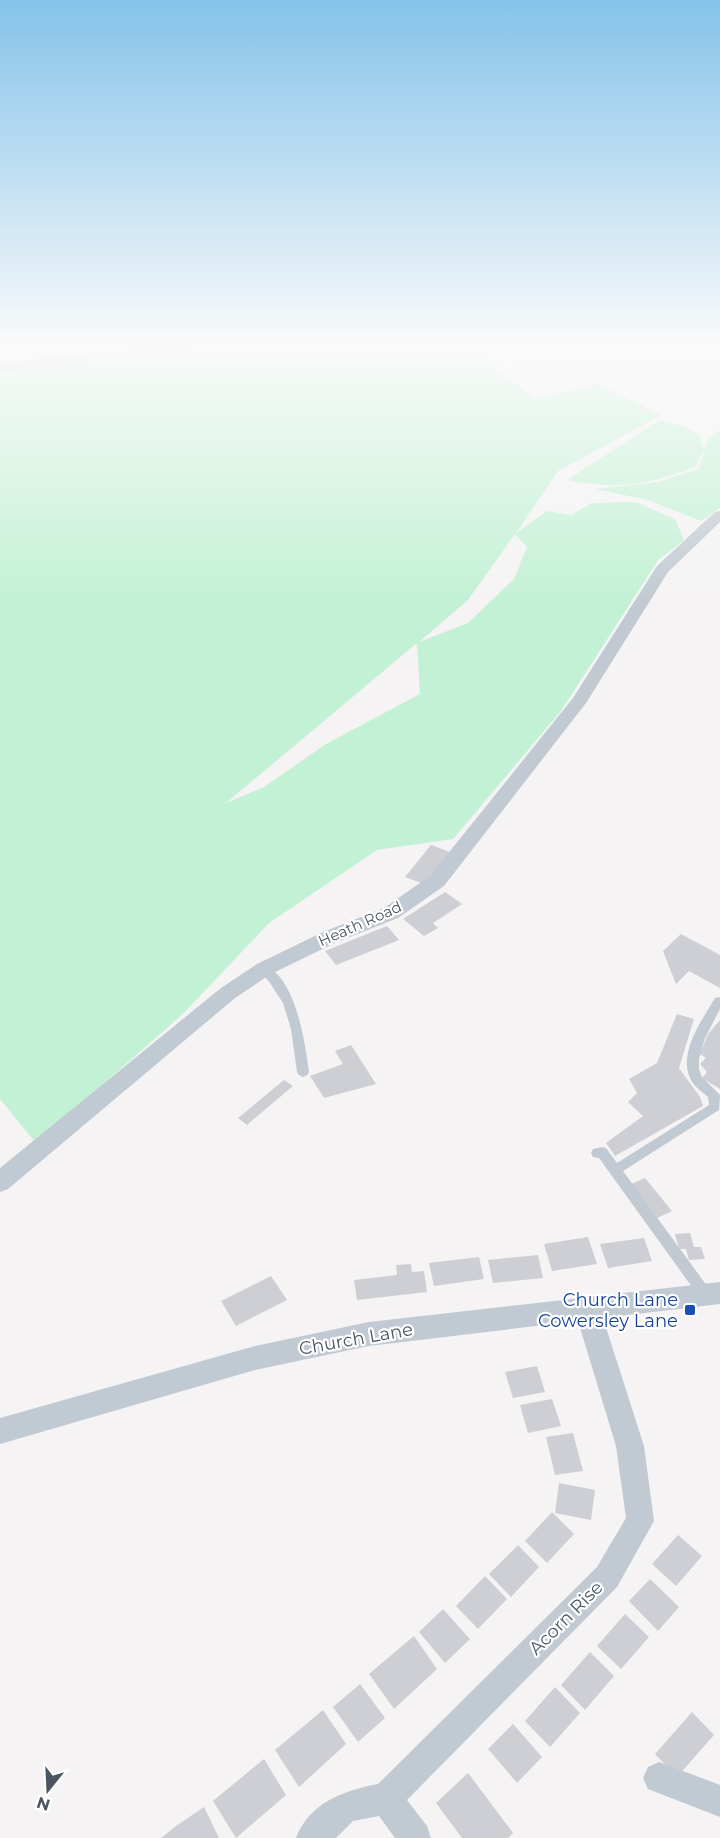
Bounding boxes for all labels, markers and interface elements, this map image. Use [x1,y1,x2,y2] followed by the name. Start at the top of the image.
[315,897,404,950] street label: Heath Road
[538,1289,678,1332] place label: Church Lane Cowersley Lane
[683,1303,697,1317] marker: Church Lane Cowersley Lane
[297,1318,415,1360] street label: Church Lane
[524,1576,608,1660] street label: Acorn Rise
[18,1760,78,1820] north arrow
[34,1793,53,1815] text: N

